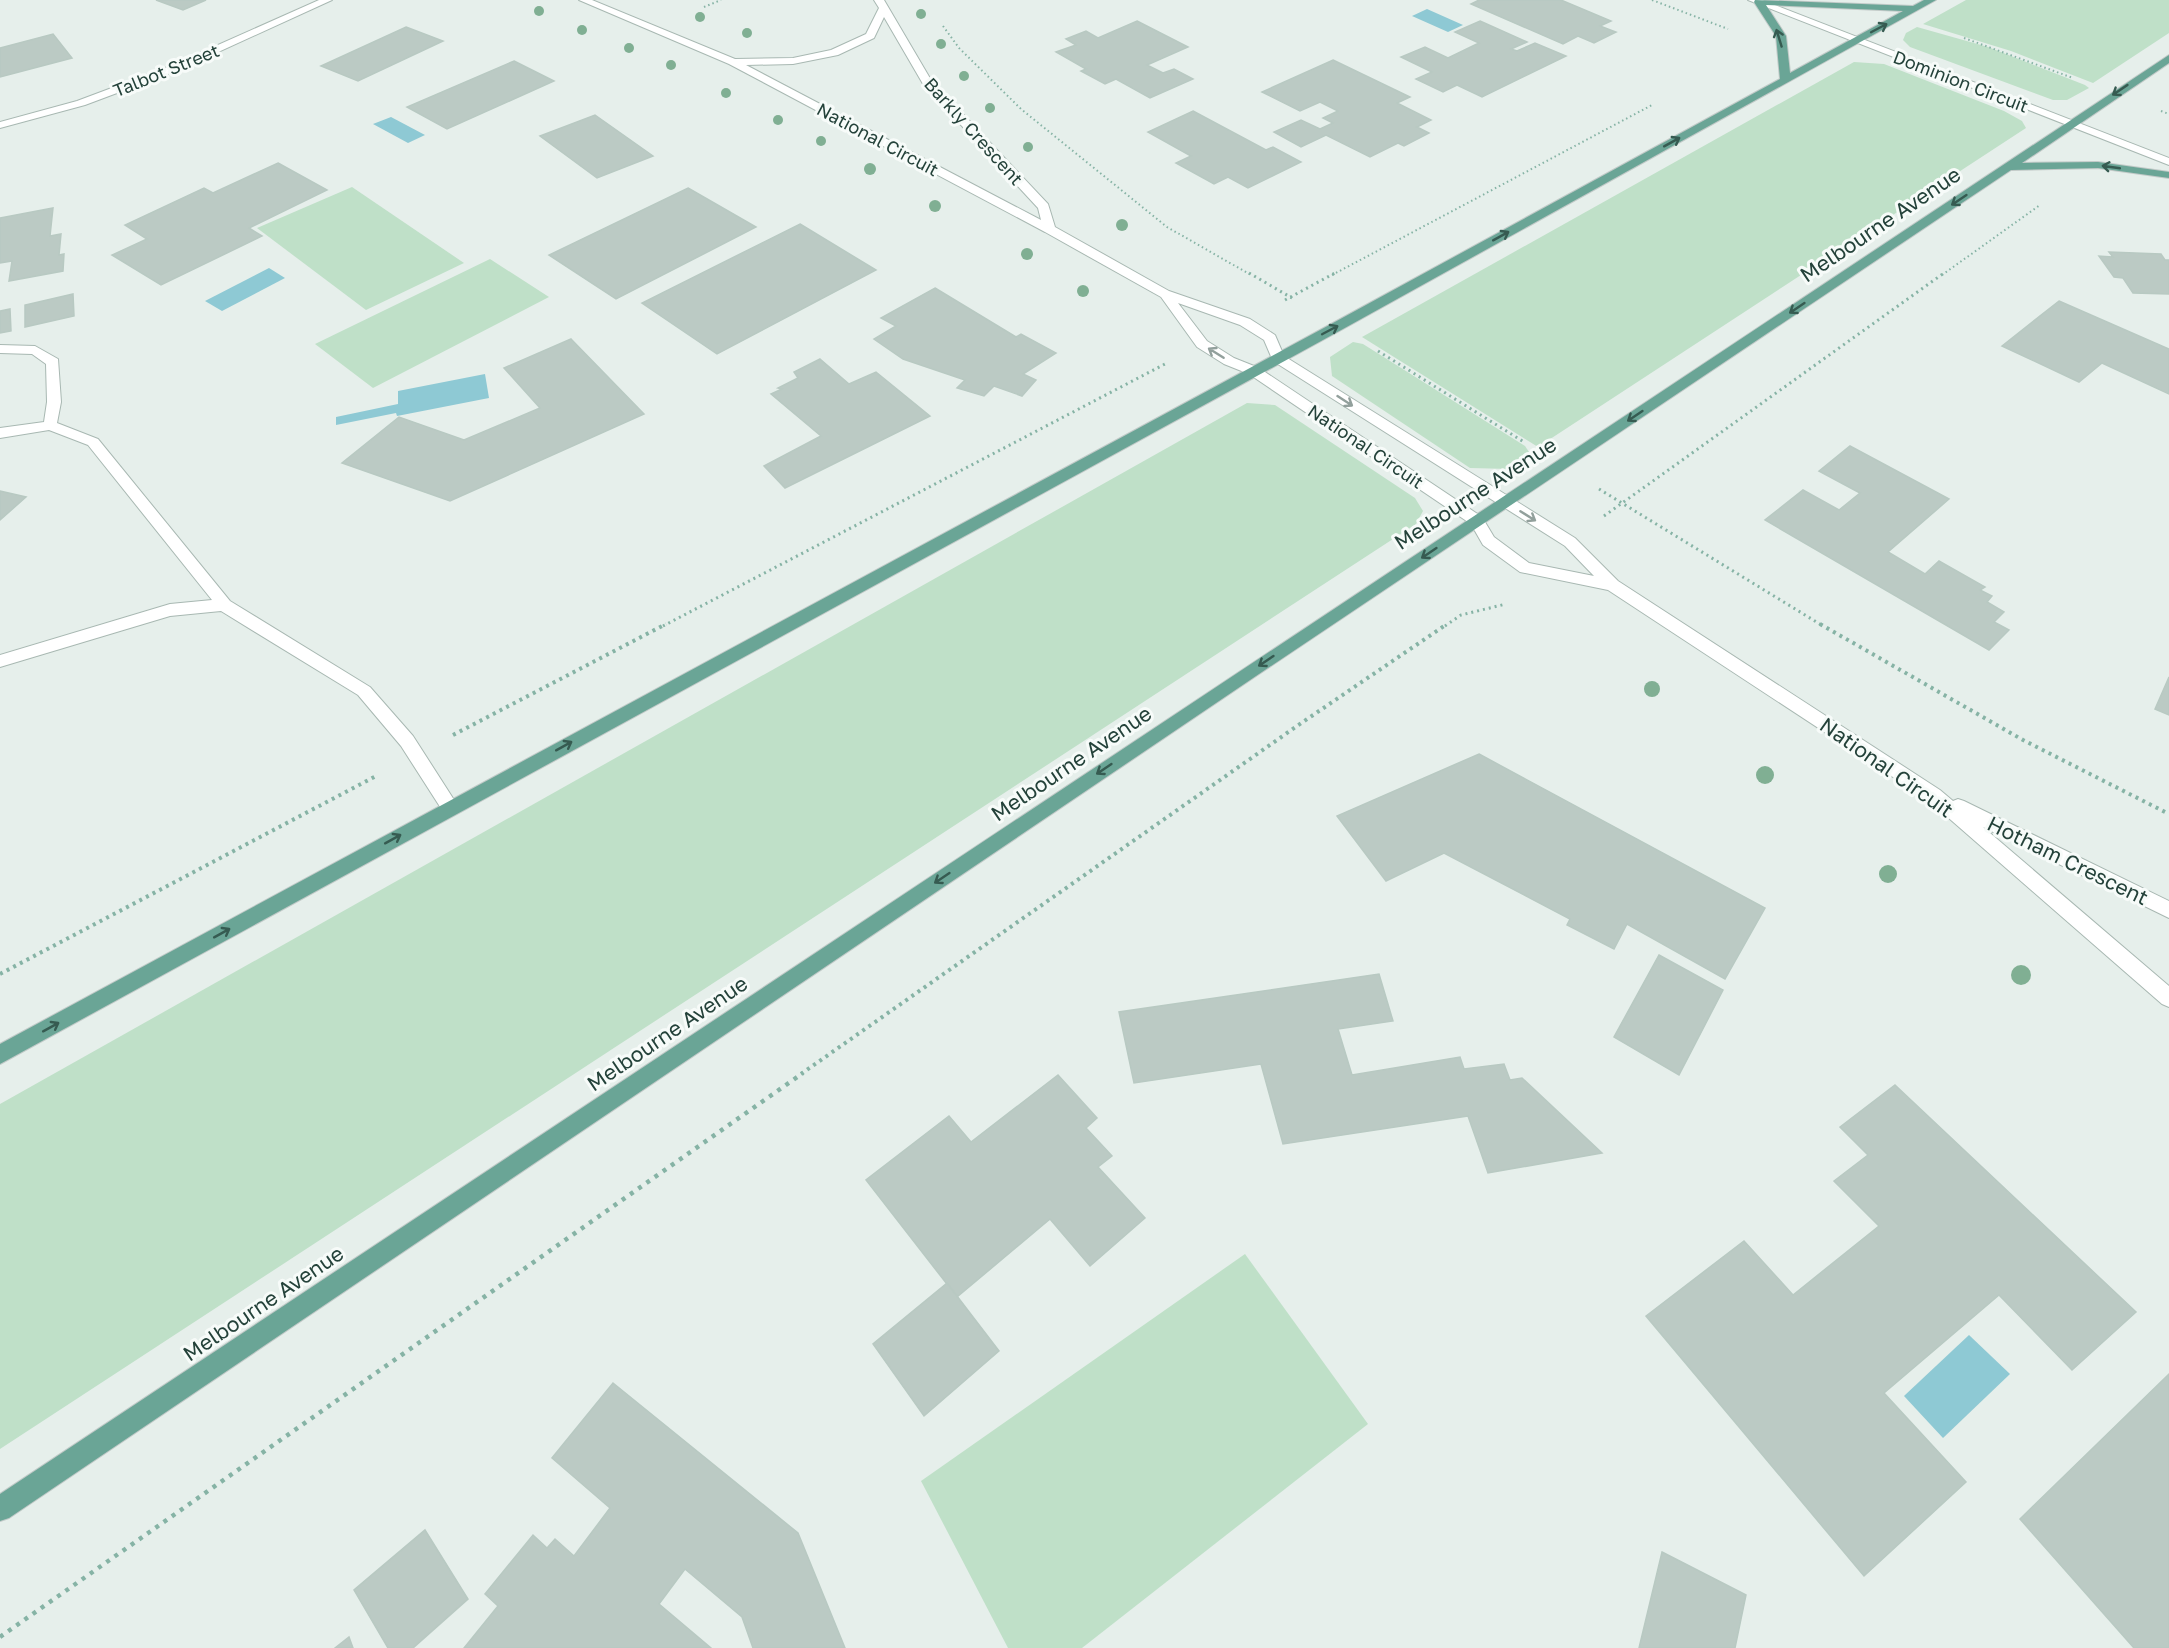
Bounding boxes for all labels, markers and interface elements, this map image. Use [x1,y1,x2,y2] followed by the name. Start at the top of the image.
[1870,22,1888,33] one-way arrow
[1773,29,1784,48] one-way arrow
[110,39,222,101] street label: Talbot Street
[1890,45,2032,117] street label: Dominion Circuit
[920,73,1028,189] street label: Barkly Crescent
[2112,84,2129,97] one-way arrow
[813,98,943,180] street label: National Circuit
[1662,136,1680,147] one-way arrow
[1795,161,1965,287] street label: Melbourne Avenue
[2102,161,2122,172] one-way arrow
[1952,194,1968,206] one-way arrow
[1491,230,1509,241] one-way arrow
[1789,302,1806,314] one-way arrow
[1321,324,1338,336] one-way arrow
[1208,347,1225,360] one-way arrow
[1336,395,1353,407] one-way arrow
[1304,399,1428,493] street label: National Circuit
[1626,410,1643,423] one-way arrow
[1389,431,1561,555] street label: Melbourne Avenue
[1519,510,1536,522] one-way arrow
[1421,547,1437,559] one-way arrow
[1258,655,1275,667] one-way arrow
[986,700,1156,826] street label: Melbourne Avenue
[1815,711,1959,823] street label: National Circuit
[555,740,573,751] one-way arrow
[1096,763,1113,775] one-way arrow
[1983,810,2153,910] street label: Hotham Crescent
[384,833,401,845] one-way arrow
[934,872,951,884] one-way arrow
[213,927,230,939] one-way arrow
[582,970,752,1096] street label: Melbourne Avenue
[42,1021,59,1033] one-way arrow
[178,1240,348,1366] street label: Melbourne Avenue

